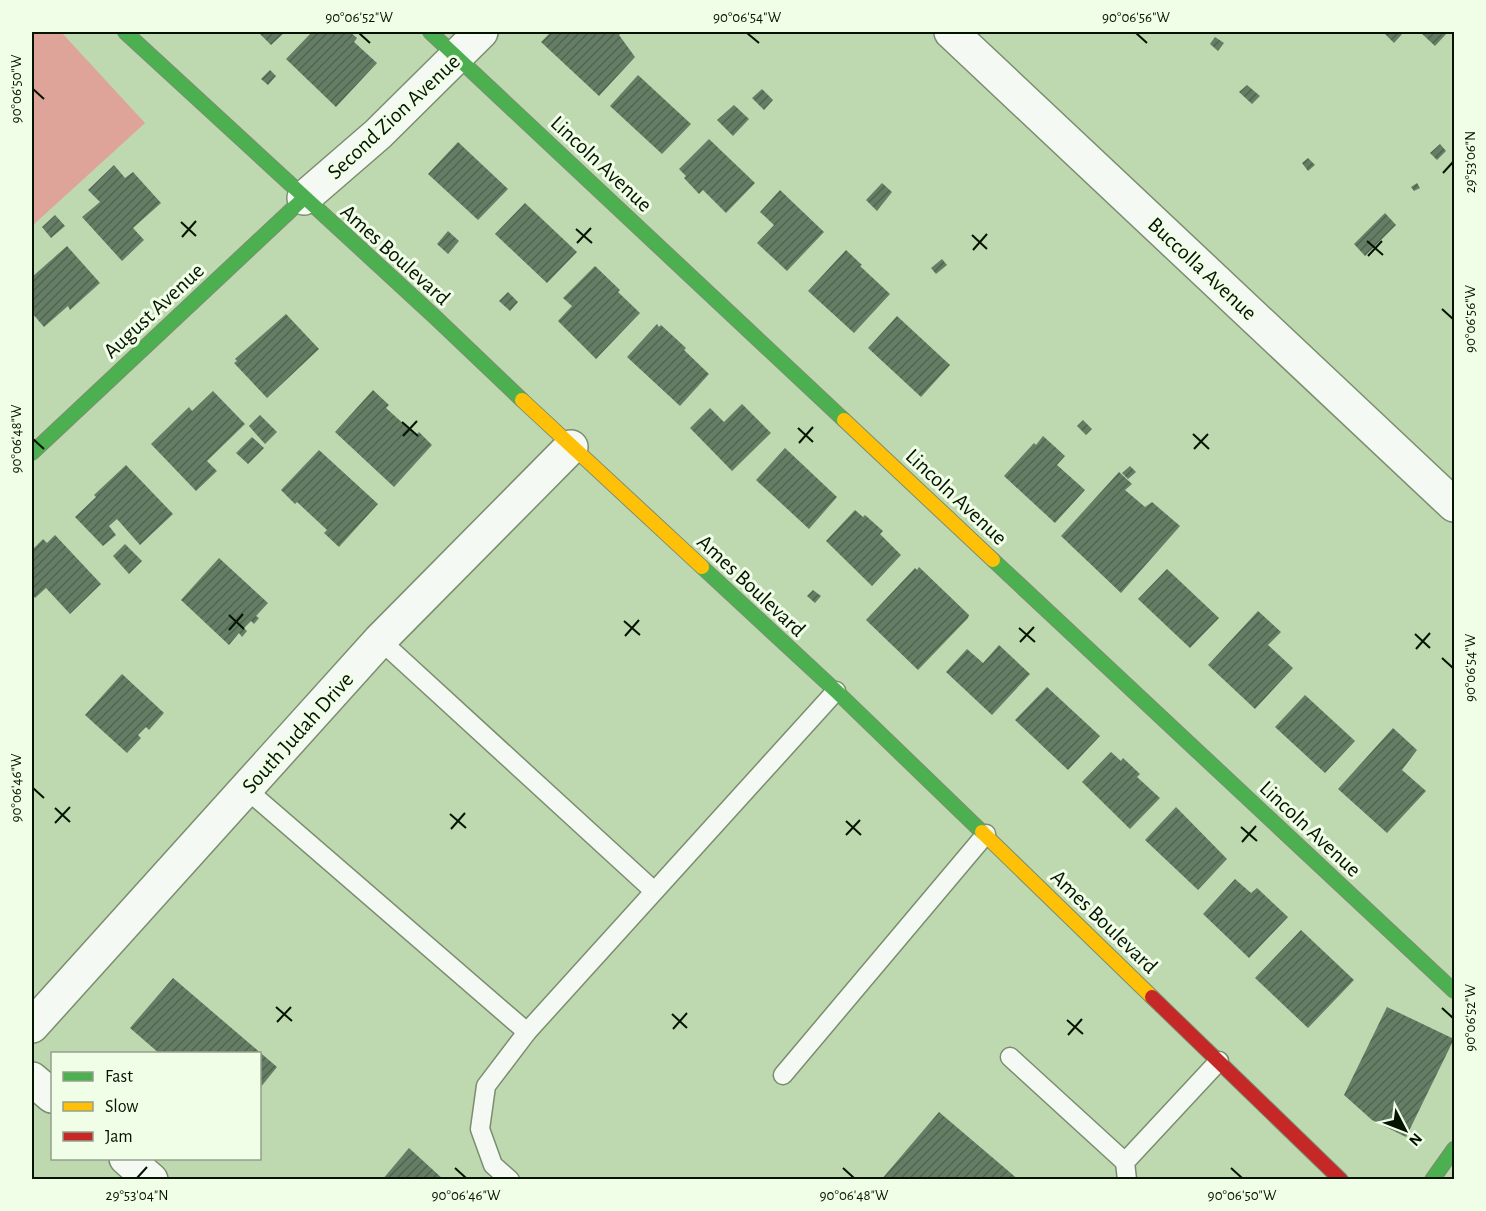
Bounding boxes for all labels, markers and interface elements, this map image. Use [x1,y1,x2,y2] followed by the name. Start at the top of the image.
[325,10,393,25] text: 90°06'52"W
[713,10,782,25] text: 90°06'54"W
[1102,10,1171,25] text: 90°06'56"W
[323,50,464,183] street label: Second Zion Avenue
[9,54,24,123] text: 90°06'50"W
[546,111,656,216] street label: Lincoln Avenue
[1463,131,1478,193] text: 29°53'06"N
[336,200,454,309] street label: Ames Boulevard
[1144,213,1261,324] street label: Buccolla Avenue
[99,259,208,363] street label: August Avenue
[1463,284,1478,353] text: 90°06'56"W
[9,404,24,473] text: 90°06'48"W
[901,444,1011,549] street label: Lincoln Avenue
[693,530,810,641] street label: Ames Boulevard
[1463,633,1478,702] text: 90°06'54"W
[238,668,358,797] street label: South Judah Drive
[9,753,24,822] text: 90°06'46"W
[1255,776,1365,881] street label: Lincoln Avenue
[1047,866,1162,978] street label: Ames Boulevard
[1463,984,1478,1052] text: 90°06'52"W
[51,1052,261,1160] legend
[105,1068,133,1086] text: Fast
[105,1098,138,1116] text: Slow
[1375,1100,1435,1160] north arrow
[105,1128,133,1146] text: Jam
[1406,1130,1425,1149] text: N
[106,1188,168,1203] text: 29°53'04"N
[432,1188,501,1203] text: 90°06'46"W
[820,1188,889,1203] text: 90°06'48"W
[1208,1188,1277,1203] text: 90°06'50"W

